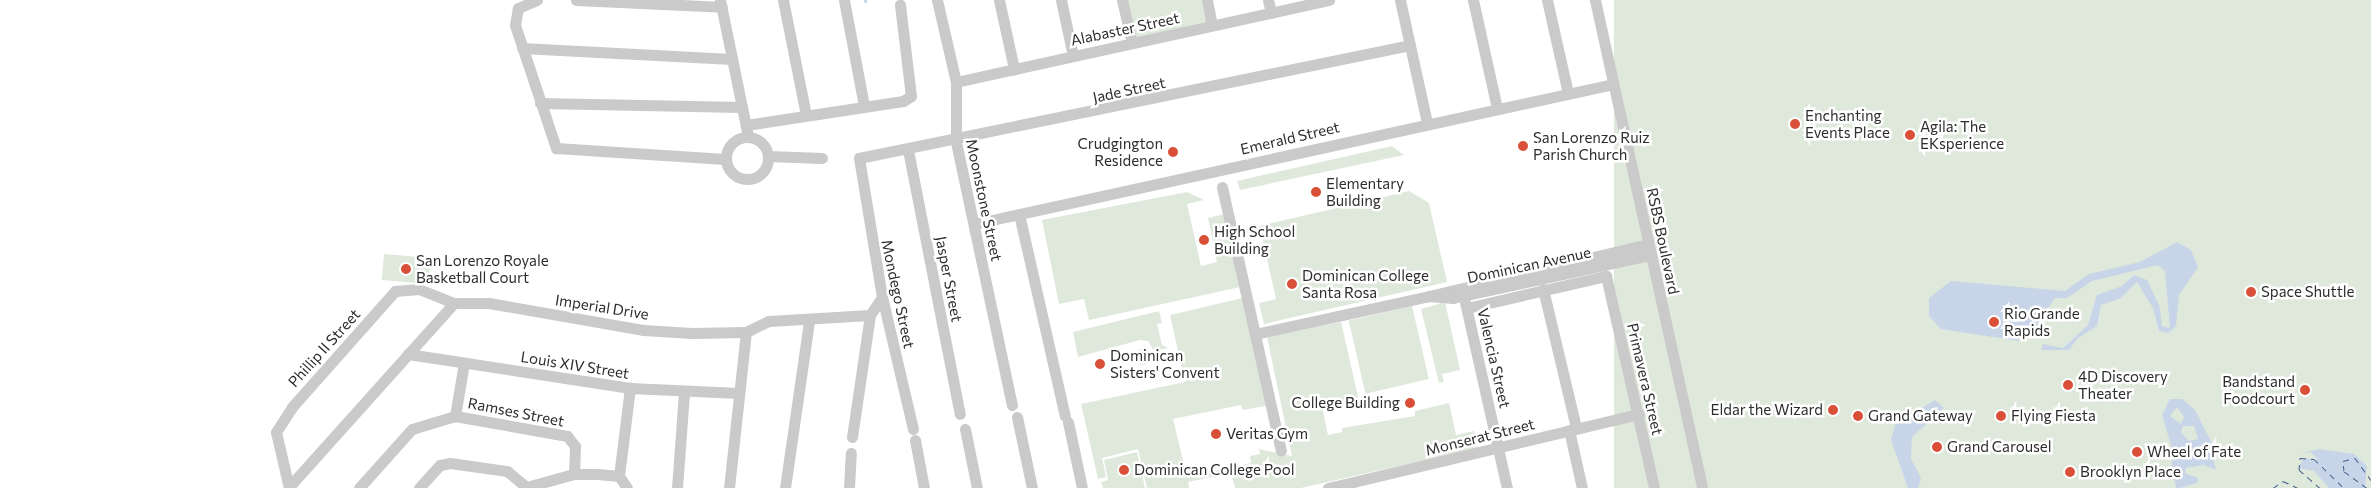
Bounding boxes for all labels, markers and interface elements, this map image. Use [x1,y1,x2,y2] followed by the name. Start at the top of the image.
[1069,9,1181,49] street label: Alabaster Street
[1091,73,1167,107] street label: Jade Street
[1805,106,1890,141] place label: Enchanting Events Place
[1920,117,2004,152] place label: Agila: The EKsperience
[1239,118,1341,158] street label: Emerald Street
[1789,118,1801,130] marker: Enchanting Events Place
[1533,128,1650,163] place label: San Lorenzo Ruiz Parish Church
[1904,129,1916,141] marker: Agila: The EKsperience
[1077,134,1163,169] place label: Crudgington Residence
[962,137,1006,263] street label: Moonstone Street
[1517,140,1529,152] marker: San Lorenzo Ruiz Parish Church
[1167,146,1179,158] marker: Crudgington Residence
[1326,174,1404,209] place label: Elementary Building
[1310,186,1322,198] marker: Elementary Building
[1643,186,1683,296] street label: RSBS Boulevard
[1214,222,1295,257] place label: High School Building
[1198,234,1210,246] marker: High School Building
[932,235,966,323] street label: Jasper Street
[878,238,918,350] street label: Mondego Street
[1465,243,1593,287] street label: Dominican Avenue
[416,251,549,286] place label: San Lorenzo Royale Basketball Court
[400,263,412,275] marker: San Lorenzo Royale Basketball Court
[1302,266,1429,301] place label: Dominican College Santa Rosa
[1286,278,1298,290] marker: Dominican College Santa Rosa
[2261,283,2355,301] place label: Space Shuttle
[2245,286,2257,298] marker: Space Shuttle
[554,291,650,323] street label: Imperial Drive
[2004,304,2080,339] place label: Rio Grande Rapids
[284,305,364,391] street label: Phillip II Street
[1474,306,1514,410] street label: Valencia Street
[1988,316,2000,328] marker: Rio Grande Rapids
[1623,321,1667,437] street label: Primavera Street
[1110,346,1220,381] place label: Dominican Sisters' Convent
[520,348,630,382] street label: Louis XIV Street
[1094,358,1106,370] marker: Dominican Sisters' Convent
[2078,367,2168,402] place label: 4D Discovery Theater
[2222,372,2295,407] place label: Bandstand Foodcourt
[2062,379,2074,391] marker: 4D Discovery Theater
[2299,384,2311,396] marker: Bandstand Foodcourt
[466,394,566,430] street label: Ramses Street
[1291,394,1400,412] place label: College Building
[1404,397,1416,409] marker: College Building
[1711,401,1823,419] place label: Eldar the Wizard
[1827,404,1839,416] marker: Eldar the Wizard
[1868,407,1973,425] place label: Grand Gateway
[2011,407,2096,425] place label: Flying Fiesta
[1852,410,1864,422] marker: Grand Gateway
[1995,410,2007,422] marker: Flying Fiesta
[1424,415,1536,459] street label: Monserat Street
[1226,425,1308,443] place label: Veritas Gym
[1210,428,1222,440] marker: Veritas Gym
[1947,438,2052,456] place label: Grand Carousel
[1931,441,1943,453] marker: Grand Carousel
[2147,443,2241,461] place label: Wheel of Fate
[2131,446,2143,458] marker: Wheel of Fate
[1134,461,1295,479] place label: Dominican College Pool
[2080,463,2181,481] place label: Brooklyn Place
[1118,464,1130,476] marker: Dominican College Pool
[2064,466,2076,478] marker: Brooklyn Place

